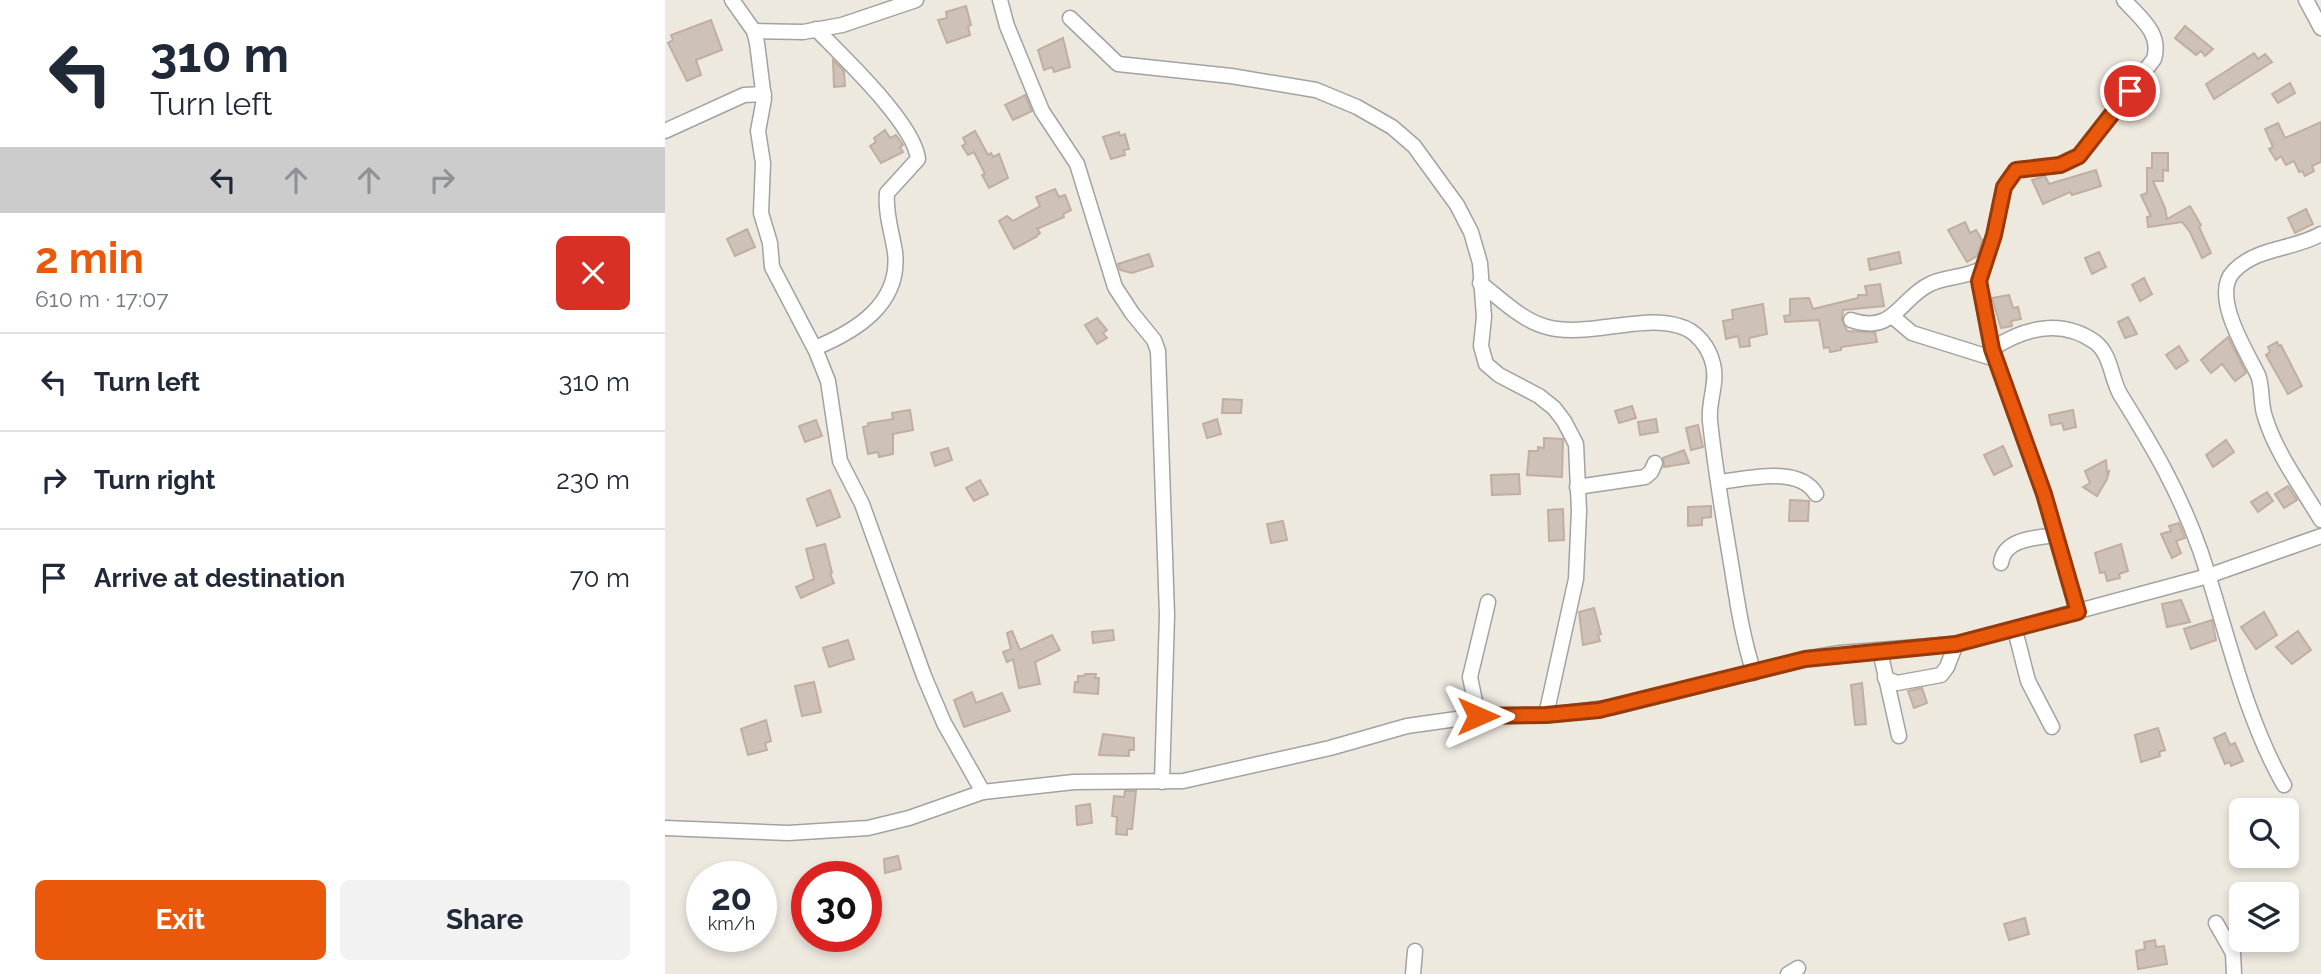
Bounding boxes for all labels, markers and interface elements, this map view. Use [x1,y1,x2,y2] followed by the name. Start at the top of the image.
[150,26,289,83] text: 310 m
[35,28,126,119] icon: left
[2100,61,2160,121] pin
[2111,72,2149,110] icon: arrive
[150,85,272,122] text: Turn left
[204,161,242,199] icon: left
[277,161,315,199] icon: ahead
[350,161,388,199] icon: ahead
[423,161,461,199] icon: right
[35,234,144,283] text: 2 min
[556,236,630,310] button: close
[35,285,168,312] text: 610 m · 17:07
[35,363,73,401] icon: left
[94,367,200,397] text: Turn left
[559,367,630,397] text: 310 m
[35,461,73,499] icon: right
[94,465,215,495] text: Turn right
[556,465,630,495] text: 230 m
[35,559,73,597] icon: arrive
[94,563,345,593] text: Arrive at destination
[570,563,630,593] text: 70 m
[1441,679,1515,753] position arrow
[2229,798,2299,952] map controls
[2229,798,2299,868] button: search
[791,861,882,952] speed limit sign: 30
[711,877,752,918] text: 20
[35,880,326,960] button: Exit
[340,880,630,960] button: Share
[2229,882,2299,952] button: layers
[708,913,755,934] text: km/h

